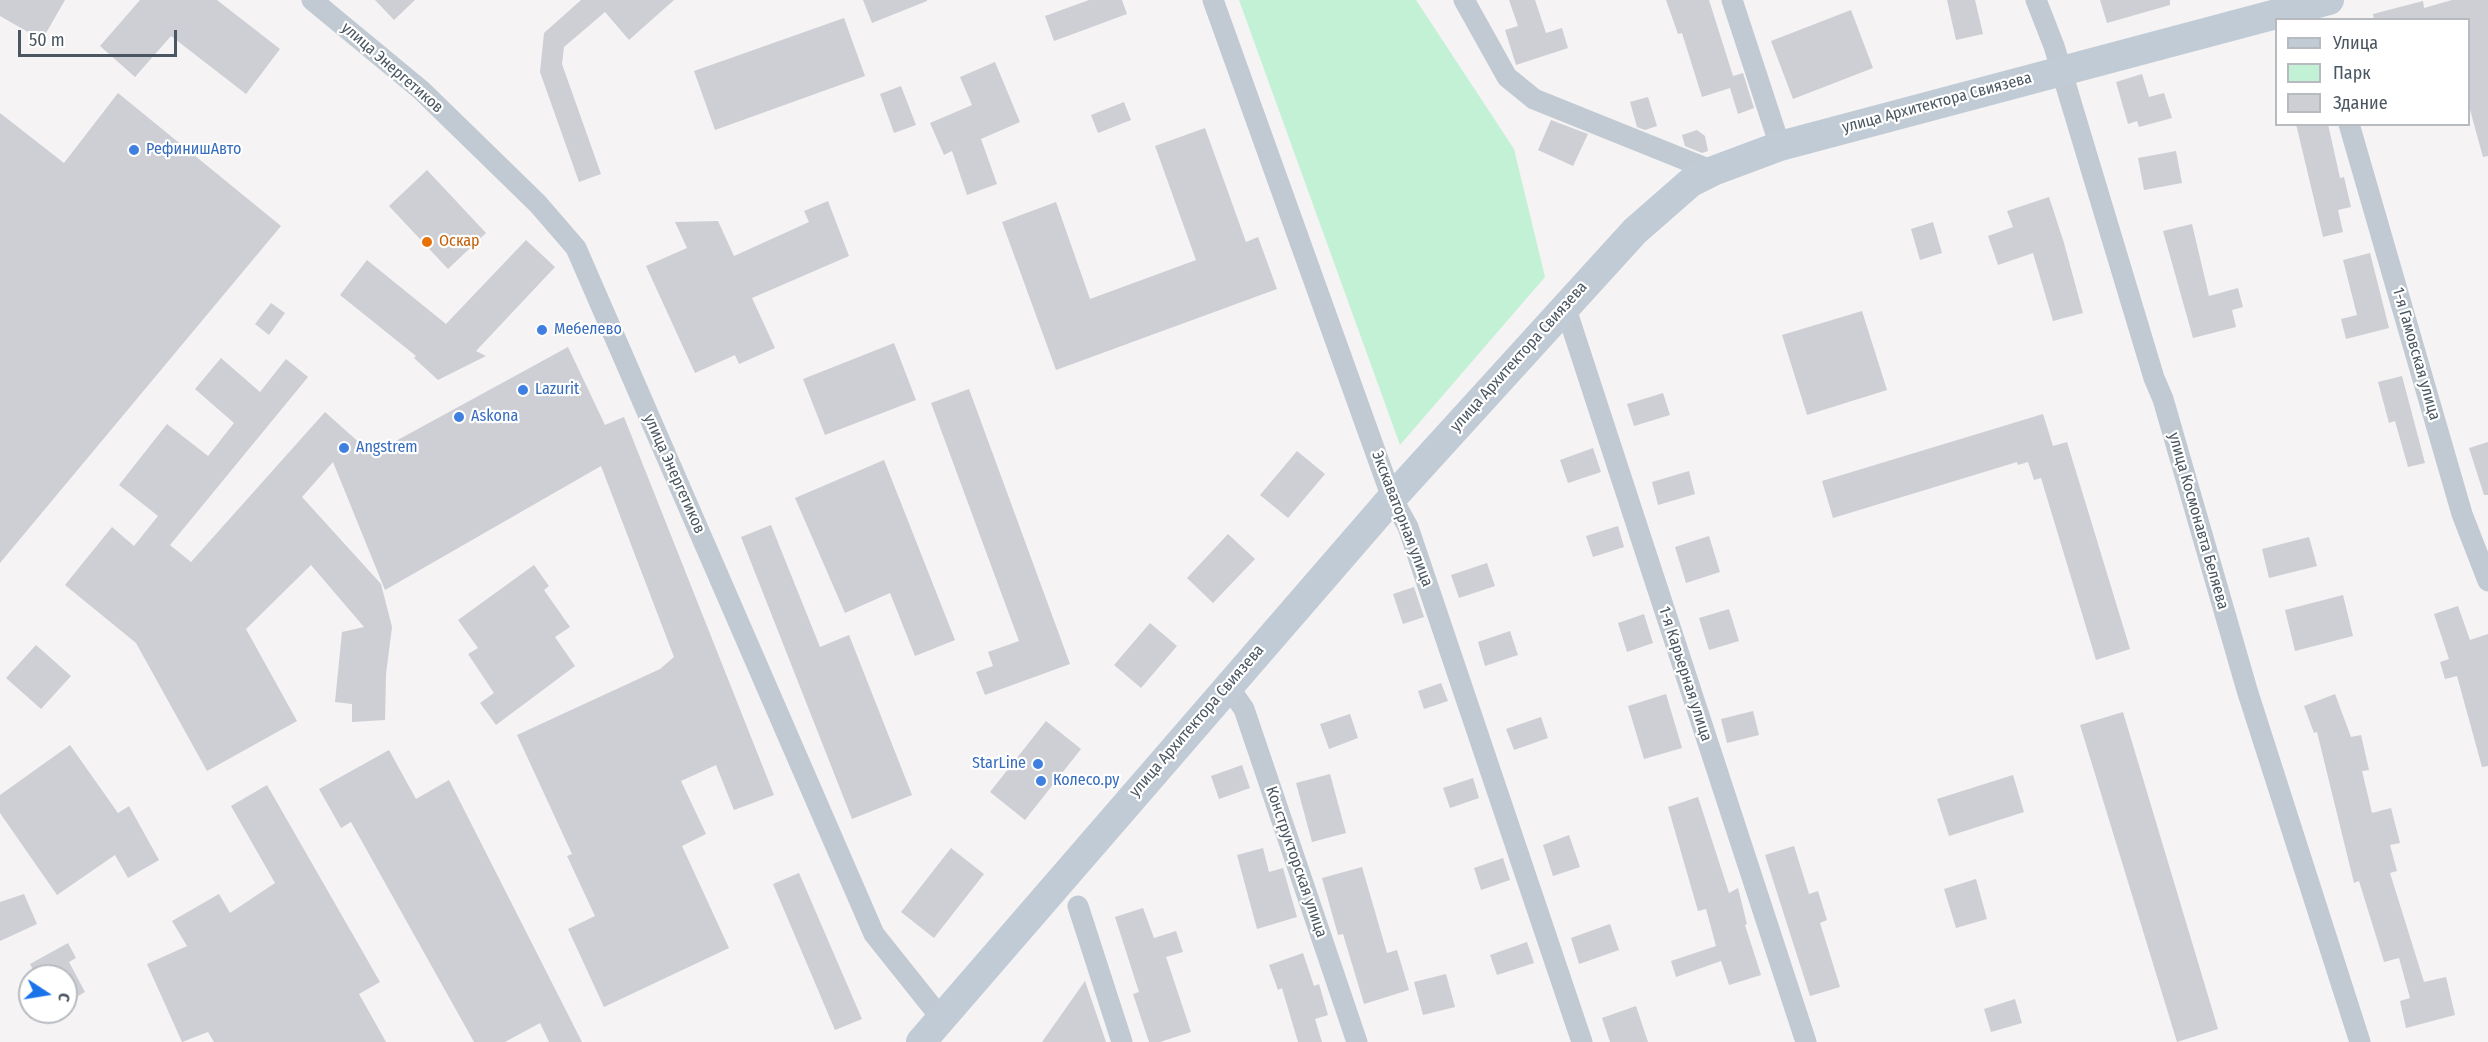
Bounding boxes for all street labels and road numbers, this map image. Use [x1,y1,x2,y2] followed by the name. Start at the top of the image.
[337,19,447,117] street label: улица Энергетиков
[1840,68,2034,138] street label: улица Архитектора Свиязева
[1447,278,1591,436] street label: улица Архитектора Свиязева
[2388,285,2444,423] street label: 1-я Гамовская улица
[639,411,709,537] street label: улица Энергетиков
[2164,430,2232,612] street label: улица Космонавта Беляева
[1367,449,1437,589] street label: Экскаваторная улица
[1654,604,1716,744] street label: 1-я Карьерная улица
[1126,641,1268,801] street label: улица Архитектора Свиязева
[1261,784,1331,940] street label: Конструкторская улица

